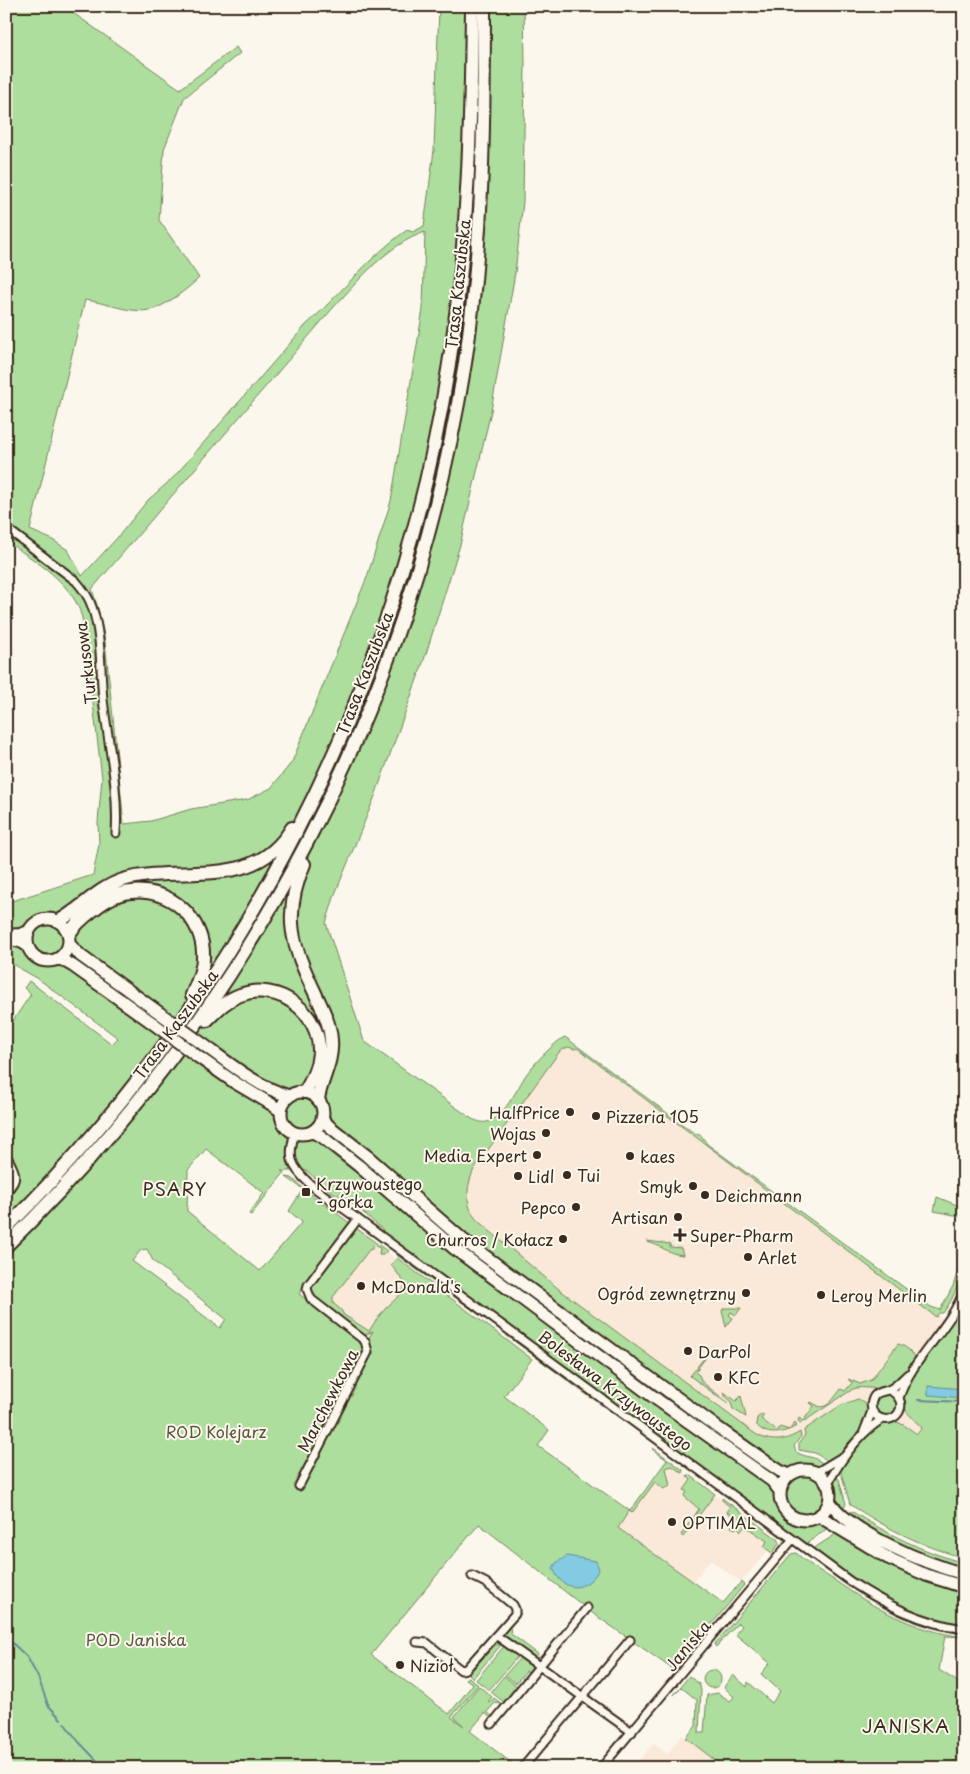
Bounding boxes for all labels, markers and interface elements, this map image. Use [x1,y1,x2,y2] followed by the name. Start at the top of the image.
[438,218,476,350] street label: Trasa Kaszubska
[329,608,399,738] street label: Trasa Kaszubska
[68,620,102,706] street label: Turkusowa
[127,964,223,1084] street label: Trasa Kaszubska
[489,1100,560,1124] place label: HalfPrice
[606,1104,699,1128] place label: Pizzeria 105
[564,1106,576,1118] marker: HalfPrice
[590,1110,602,1122] marker: Pizzeria 105
[490,1121,536,1145] place label: Wojas
[540,1127,552,1139] marker: Wojas
[424,1143,527,1167] place label: Media Expert
[640,1144,675,1168] place label: kaes
[531,1149,543,1161] marker: Media Expert
[624,1150,636,1162] marker: kaes
[577,1163,600,1187] place label: Tui
[528,1164,554,1188] place label: Lidl
[561,1169,573,1181] marker: Tui
[512,1170,524,1182] marker: Lidl
[316,1171,422,1213] place label: Krzywoustego - górka
[639,1174,683,1198] place label: Smyk
[143,1175,207,1202] district label: PSARY
[687,1180,699,1192] marker: Smyk
[715,1183,802,1207] place label: Deichmann
[300,1186,312,1198] marker: Krzywoustego - górka
[699,1189,711,1201] marker: Deichmann
[521,1195,566,1219] place label: Pepco
[570,1201,582,1213] marker: Pepco
[611,1205,668,1229] place label: Artisan
[672,1211,684,1223] marker: Artisan
[690,1223,794,1247] place label: Super-Pharm
[426,1227,553,1251] place label: Churros / Kołacz
[674,1229,686,1241] marker: Super-Pharm
[557,1233,569,1245] marker: Churros / Kołacz
[758,1245,797,1269] place label: Arlet
[742,1251,754,1263] marker: Arlet
[371,1274,461,1298] place label: McDonald's
[355,1280,367,1292] marker: McDonald's
[597,1281,736,1305] place label: Ogród zewnętrzny
[831,1283,927,1307] place label: Leroy Merlin
[740,1287,752,1299] marker: Ogród zewnętrzny
[815,1289,827,1301] marker: Leroy Merlin
[534,1324,698,1456] street label: Bolesława Krzywoustego
[698,1339,751,1363] place label: DarPol
[291,1344,363,1456] street label: Marchewkowa
[682,1345,694,1357] marker: DarPol
[728,1365,760,1389] place label: KFC
[712,1371,724,1383] marker: KFC
[166,1419,267,1443] park label: ROD Kolejarz
[682,1510,756,1534] place label: OPTIMAL
[666,1516,678,1528] marker: OPTIMAL
[658,1614,716,1676] street label: Janiska
[86,1627,186,1651] park label: POD Janiska
[410,1653,454,1677] place label: Nizioł
[394,1659,406,1671] marker: Nizioł
[862,1712,950,1739] district label: JANISKA

